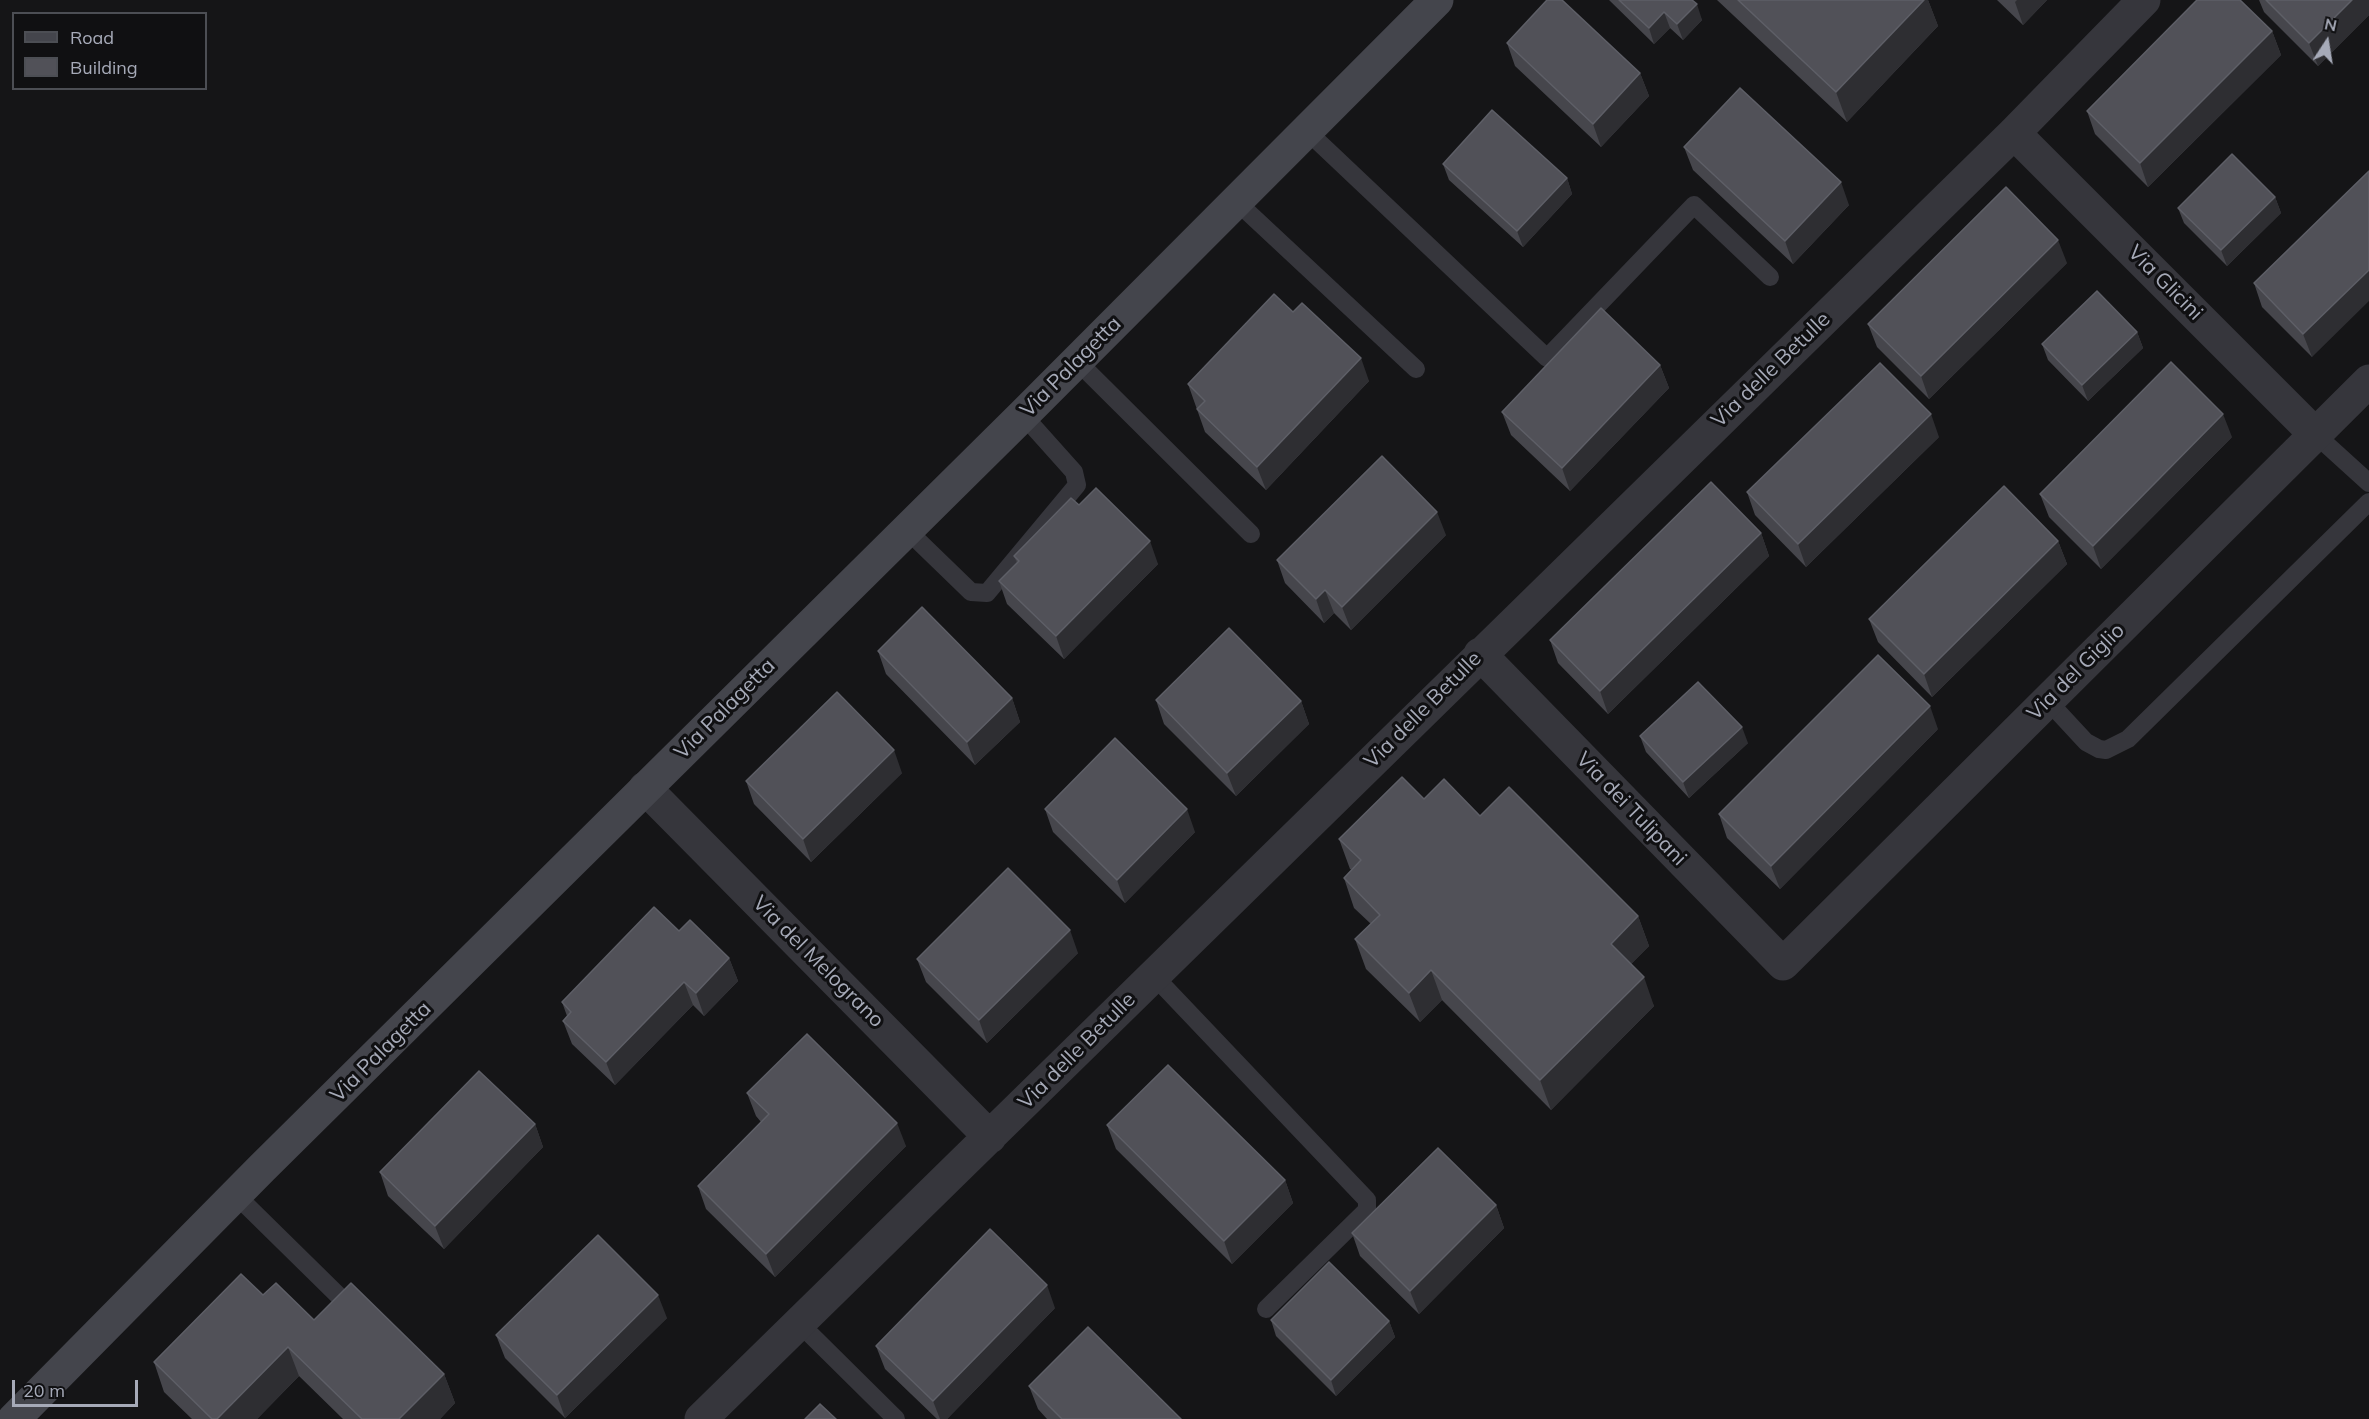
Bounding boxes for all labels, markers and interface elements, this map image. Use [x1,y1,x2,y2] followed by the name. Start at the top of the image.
[12,12,207,90] legend
[2297,12,2357,72] north arrow
[2323,13,2339,35] text: N
[70,26,114,49] text: Road
[70,56,138,79] text: Building
[2122,240,2208,326] street label: Via Glicini
[1706,307,1836,433] street label: Via delle Betulle
[1015,311,1127,423] street label: Via Palagetta
[2022,618,2130,726] street label: Via del Giglio
[1359,646,1487,774] street label: Via delle Betulle
[669,653,781,765] street label: Via Palagetta
[1571,747,1691,871] street label: Via dei Tulipani
[747,891,889,1033] street label: Via del Melograno
[1013,987,1141,1115] street label: Via delle Betulle
[325,996,437,1108] street label: Via Palagetta
[15,1368,141,1406] scale bar
[23,1379,65,1402] text: 20 m

